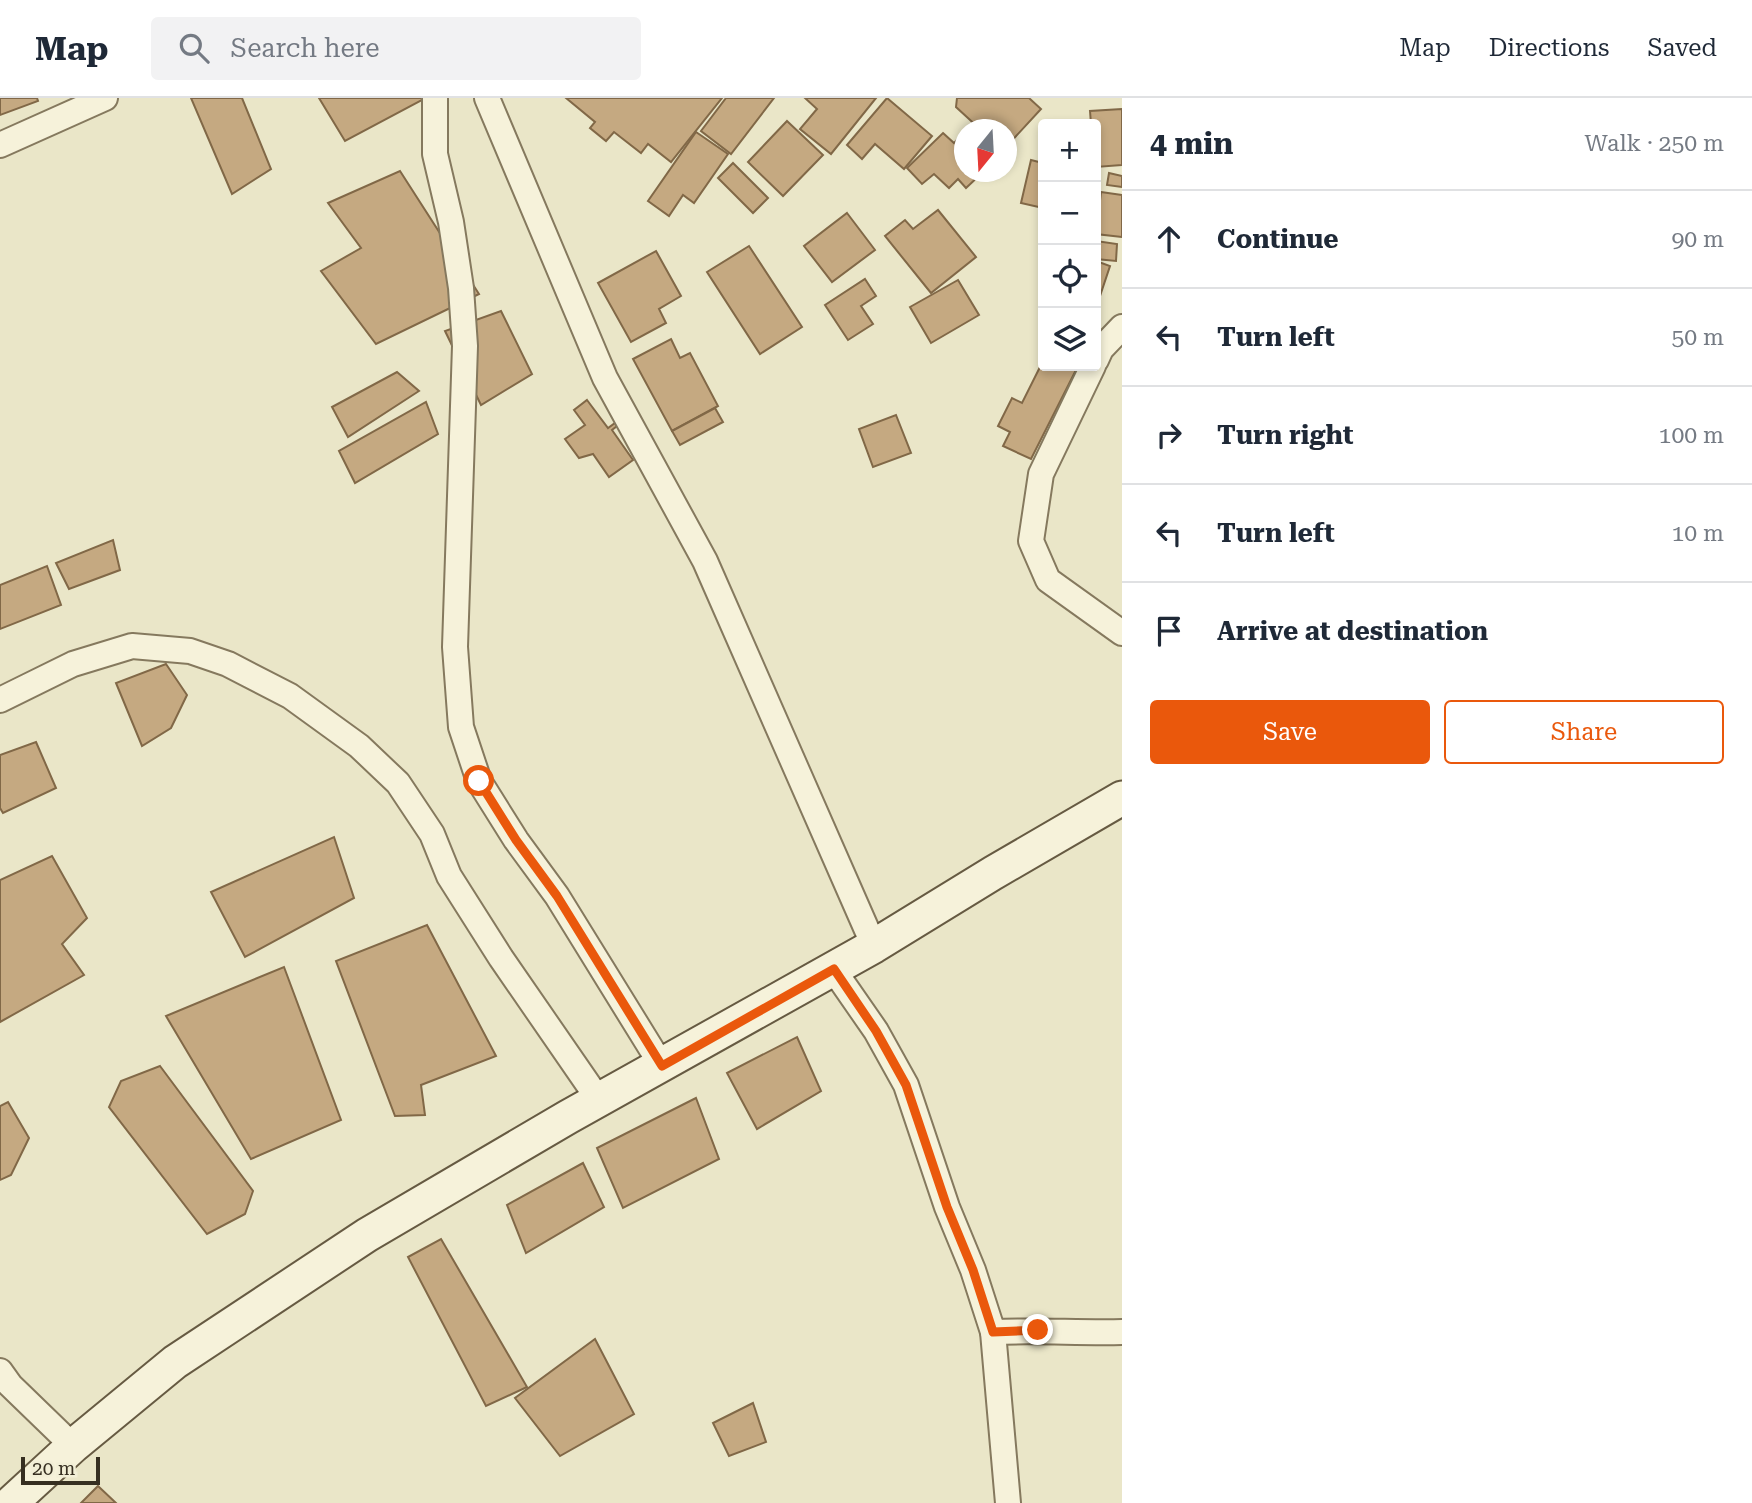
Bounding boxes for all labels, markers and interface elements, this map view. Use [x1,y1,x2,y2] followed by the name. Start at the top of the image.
[151,17,641,80] search box
[35,29,109,68] text: Map
[175,29,213,67] icon: search
[231,33,380,63] text: Search here
[1399,34,1451,62] text: Map
[1489,34,1609,62] text: Directions
[1647,34,1717,62] text: Saved
[954,119,1017,182] north arrow
[1038,119,1101,371] map controls
[1038,119,1101,182] button: +
[1150,126,1233,161] text: 4 min
[1585,130,1724,157] text: Walk · 250 m
[1038,182,1101,245] button: −
[1150,220,1188,258] icon: ahead
[1217,224,1339,254] text: Continue
[1671,226,1724,253] text: 90 m
[1038,245,1101,308] button: locate
[1038,308,1101,371] button: layers
[1150,318,1188,356] icon: left
[1217,322,1335,352] text: Turn left
[1671,324,1724,351] text: 50 m
[1150,416,1188,454] icon: right
[1217,420,1353,450] text: Turn right
[1659,422,1724,449] text: 100 m
[1150,514,1188,552] icon: left
[1217,518,1335,548] text: Turn left
[1671,520,1724,547] text: 10 m
[1150,612,1188,650] icon: arrive
[1217,616,1488,646] text: Arrive at destination
[1150,700,1430,764] button: Save
[1444,700,1724,764] button: Share
[463,765,494,796] route start
[1022,1314,1053,1345] route end
[21,1454,100,1486] scale bar
[32,1457,75,1480] text: 20 m

